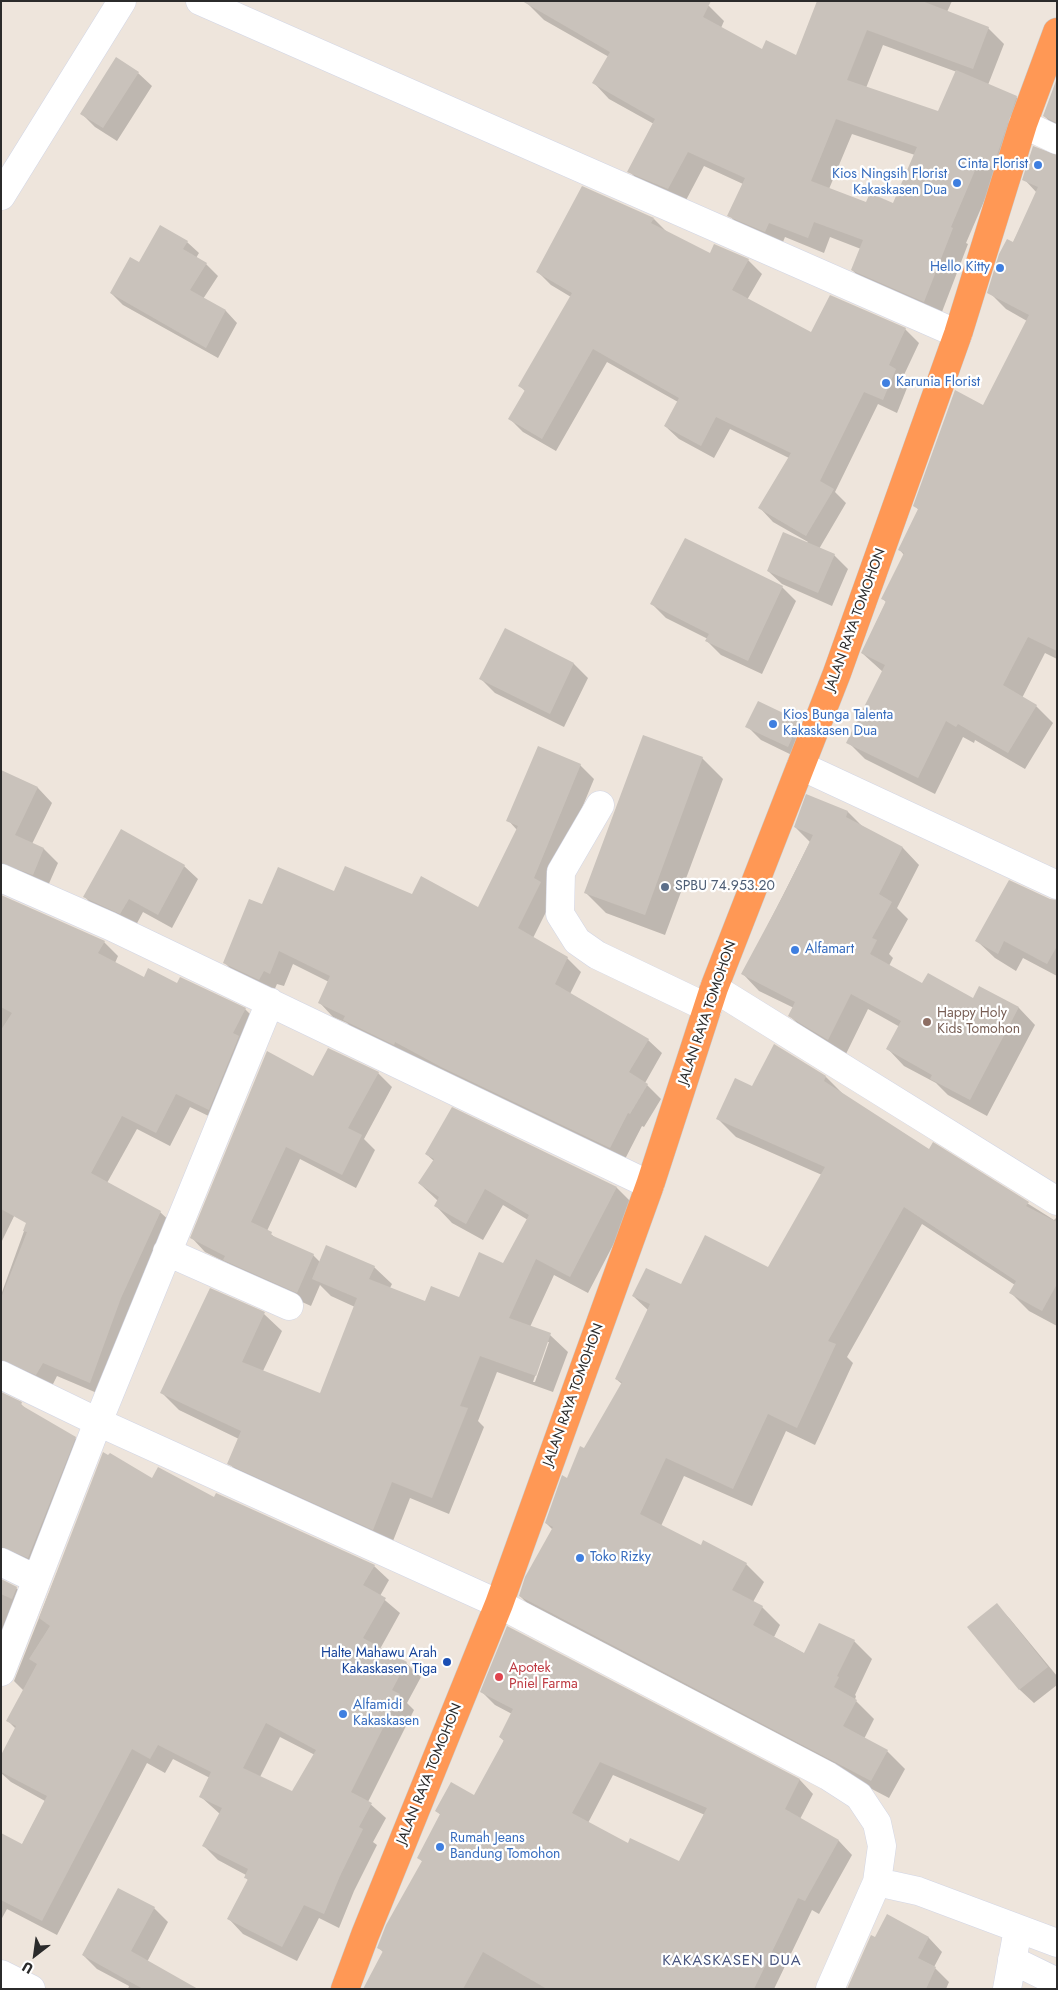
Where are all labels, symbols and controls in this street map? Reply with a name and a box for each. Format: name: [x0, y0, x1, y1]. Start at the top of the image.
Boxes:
place label: Cinta Florist: [958, 157, 1028, 173]
marker: Cinta Florist: [1032, 159, 1044, 171]
place label: Kios Ningsih Florist Kakaskasen Dua: [832, 167, 947, 200]
marker: Kios Ningsih Florist Kakaskasen Dua: [951, 177, 963, 189]
place label: Hello Kitty: [930, 260, 990, 276]
marker: Hello Kitty: [994, 262, 1006, 274]
place label: Karunia Florist: [896, 375, 980, 391]
marker: Karunia Florist: [880, 377, 892, 389]
street label: JALAN RAYA TOMOHON: [822, 546, 890, 694]
place label: Kios Bunga Talenta Kakaskasen Dua: [783, 708, 893, 740]
marker: Kios Bunga Talenta Kakaskasen Dua: [767, 718, 779, 730]
place label: SPBU 74.953.20: [675, 879, 775, 895]
marker: SPBU 74.953.20: [659, 881, 671, 893]
street label: JALAN RAYA TOMOHON: [676, 939, 740, 1087]
place label: Alfamart: [805, 942, 854, 958]
marker: Alfamart: [789, 944, 801, 956]
place label: Happy Holy Kids Tomohon: [937, 1006, 1020, 1038]
marker: Happy Holy Kids Tomohon: [921, 1016, 933, 1028]
street label: JALAN RAYA TOMOHON: [540, 1321, 608, 1469]
place label: Toko Rizky: [590, 1550, 651, 1566]
marker: Toko Rizky: [574, 1552, 586, 1564]
place label: Halte Mahawu Arah Kakaskasen Tiga: [321, 1646, 437, 1678]
marker: Halte Mahawu Arah Kakaskasen Tiga: [441, 1656, 453, 1668]
place label: Apotek Pniel Farma: [509, 1661, 578, 1694]
marker: Apotek Pniel Farma: [493, 1671, 505, 1683]
place label: Alfamidi Kakaskasen: [353, 1698, 419, 1730]
street label: JALAN RAYA TOMOHON: [394, 1701, 466, 1847]
marker: Alfamidi Kakaskasen: [337, 1708, 349, 1720]
place label: Rumah Jeans Bandung Tomohon: [450, 1831, 560, 1864]
marker: Rumah Jeans Bandung Tomohon: [434, 1841, 446, 1853]
north arrow: [10, 1930, 60, 1980]
district label: KAKASKASEN DUA: [661, 1952, 803, 1970]
text: U: [18, 1957, 37, 1979]

